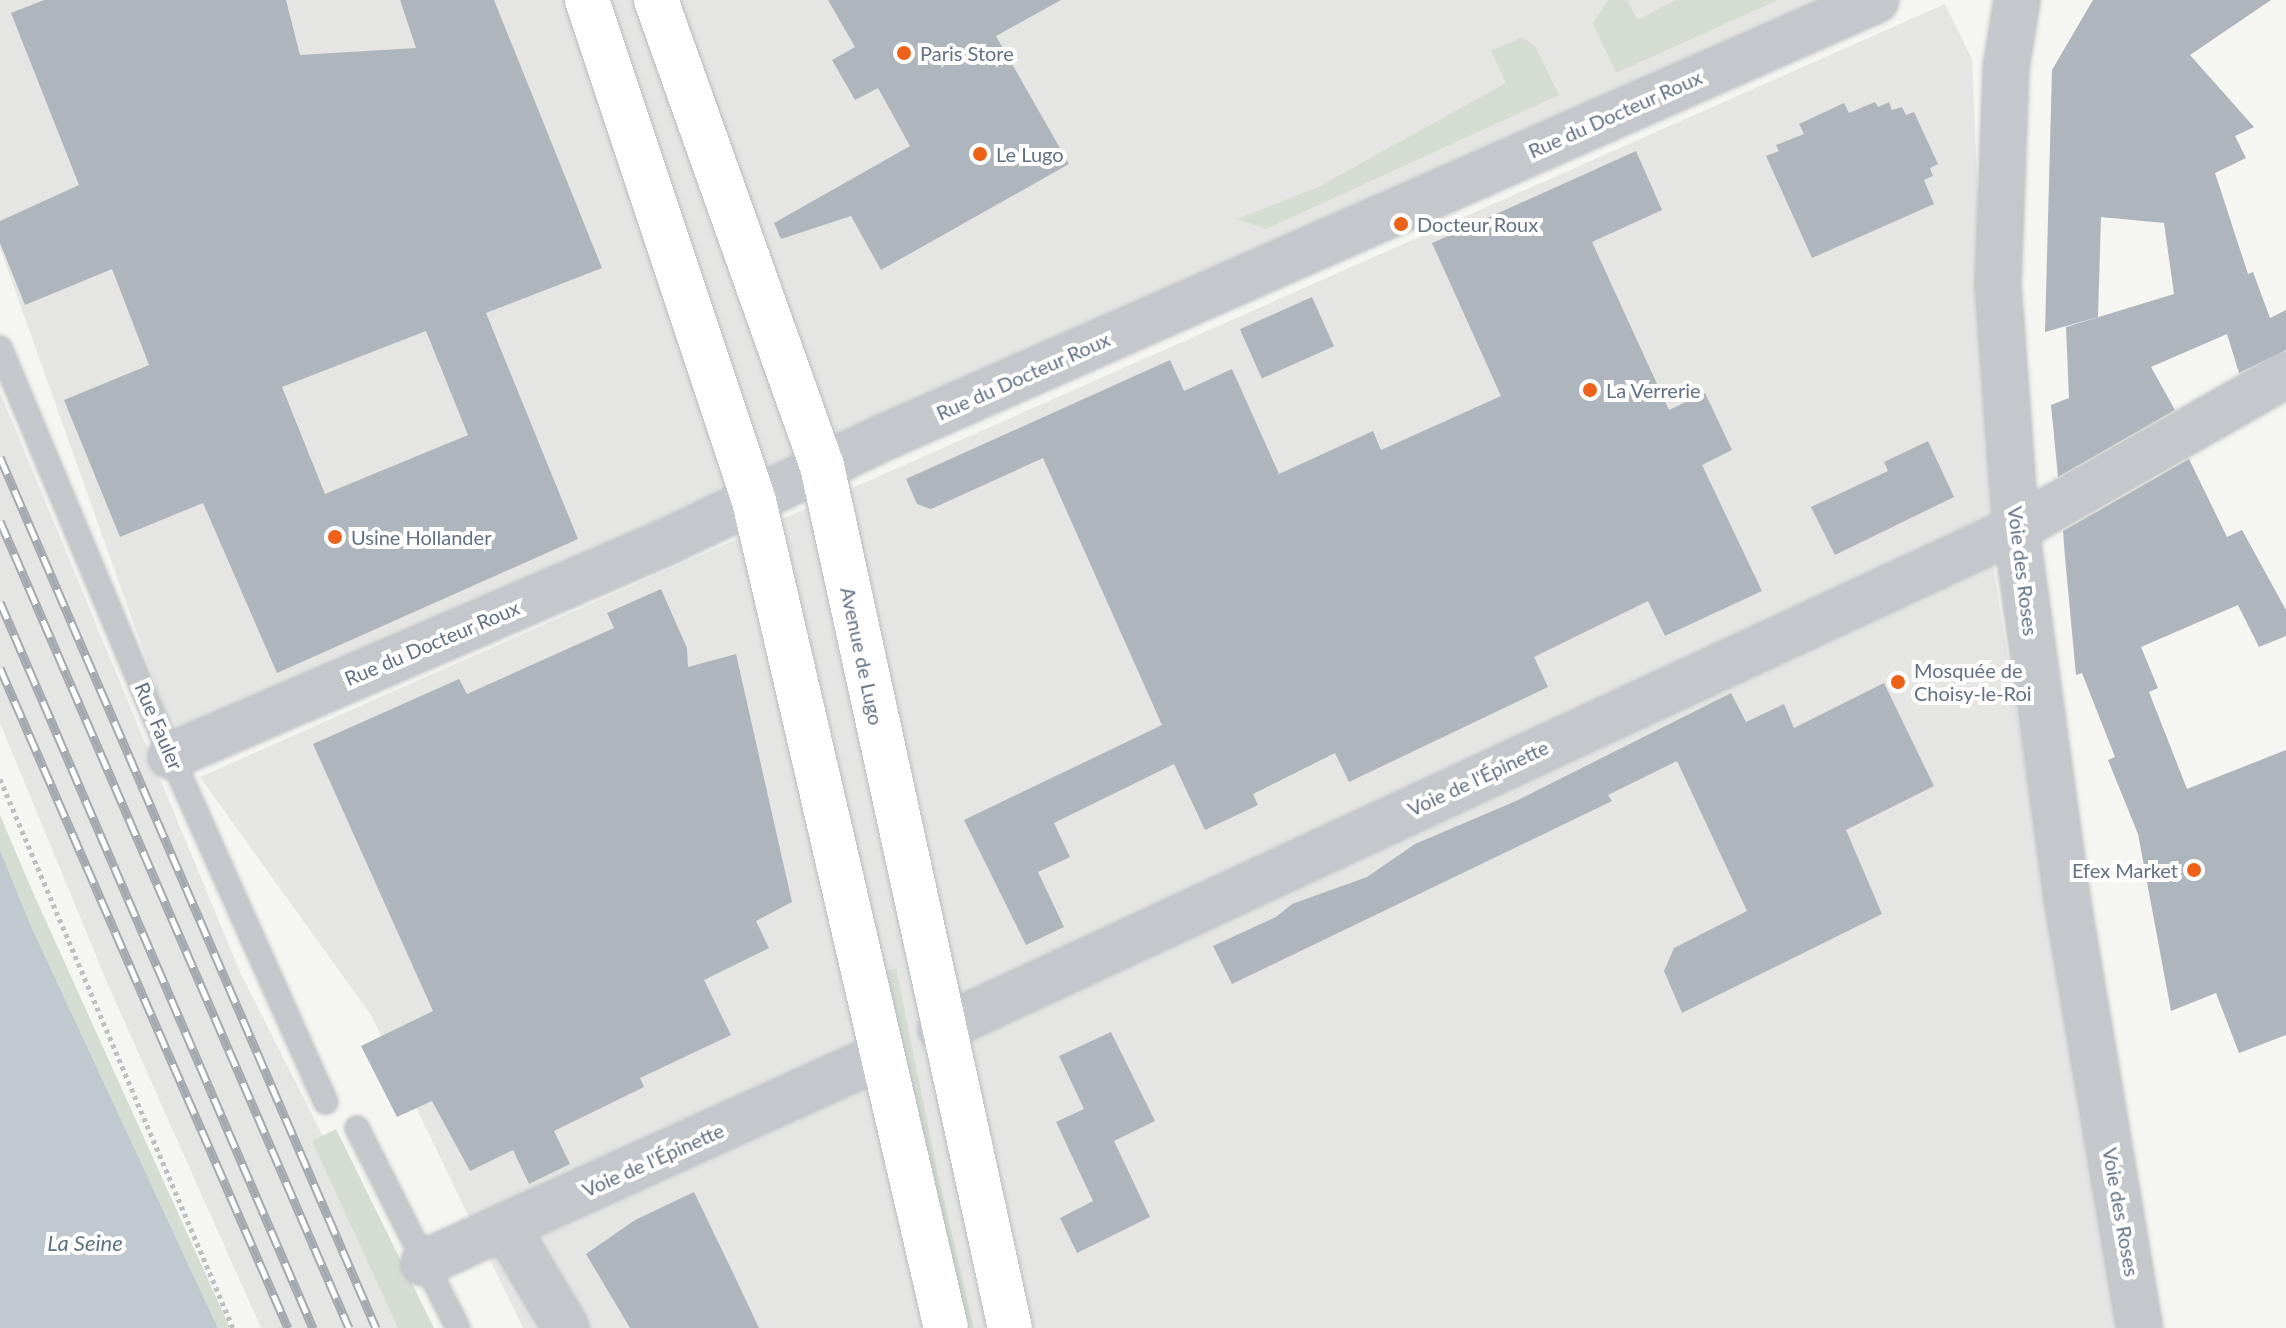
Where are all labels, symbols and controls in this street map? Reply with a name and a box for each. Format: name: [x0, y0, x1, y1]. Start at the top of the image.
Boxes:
place label: Paris Store: [920, 41, 1014, 65]
marker: Paris Store: [895, 44, 913, 62]
street label: Rue du Docteur Roux: [1524, 65, 1706, 163]
place label: Le Lugo: [996, 142, 1064, 166]
marker: Le Lugo: [971, 145, 989, 163]
place label: Docteur Roux: [1417, 212, 1539, 236]
marker: Docteur Roux: [1392, 215, 1410, 233]
street label: Rue du Docteur Roux: [932, 327, 1114, 425]
place label: La Verrerie: [1606, 378, 1701, 402]
marker: La Verrerie: [1581, 381, 1599, 399]
street label: Voie des Roses: [2003, 505, 2043, 637]
place label: Usine Hollander: [351, 525, 491, 549]
marker: Usine Hollander: [326, 528, 344, 546]
street label: Avenue de Lugo: [836, 585, 888, 727]
street label: Rue du Docteur Roux: [341, 595, 523, 691]
place label: Mosquée de Choisy-le-Roi: [1914, 658, 2032, 705]
marker: Mosquée de Choisy-le-Roi: [1889, 673, 1907, 691]
street label: Rue Fauler: [130, 679, 188, 773]
street label: Voie de l'Épinette: [1404, 735, 1552, 821]
place label: Efex Market: [2072, 858, 2178, 882]
marker: Efex Market: [2185, 861, 2203, 879]
street label: Voie de l'Épinette: [578, 1118, 728, 1202]
street label: Voie des Roses: [2098, 1146, 2144, 1278]
water label: La Seine: [47, 1230, 123, 1256]

